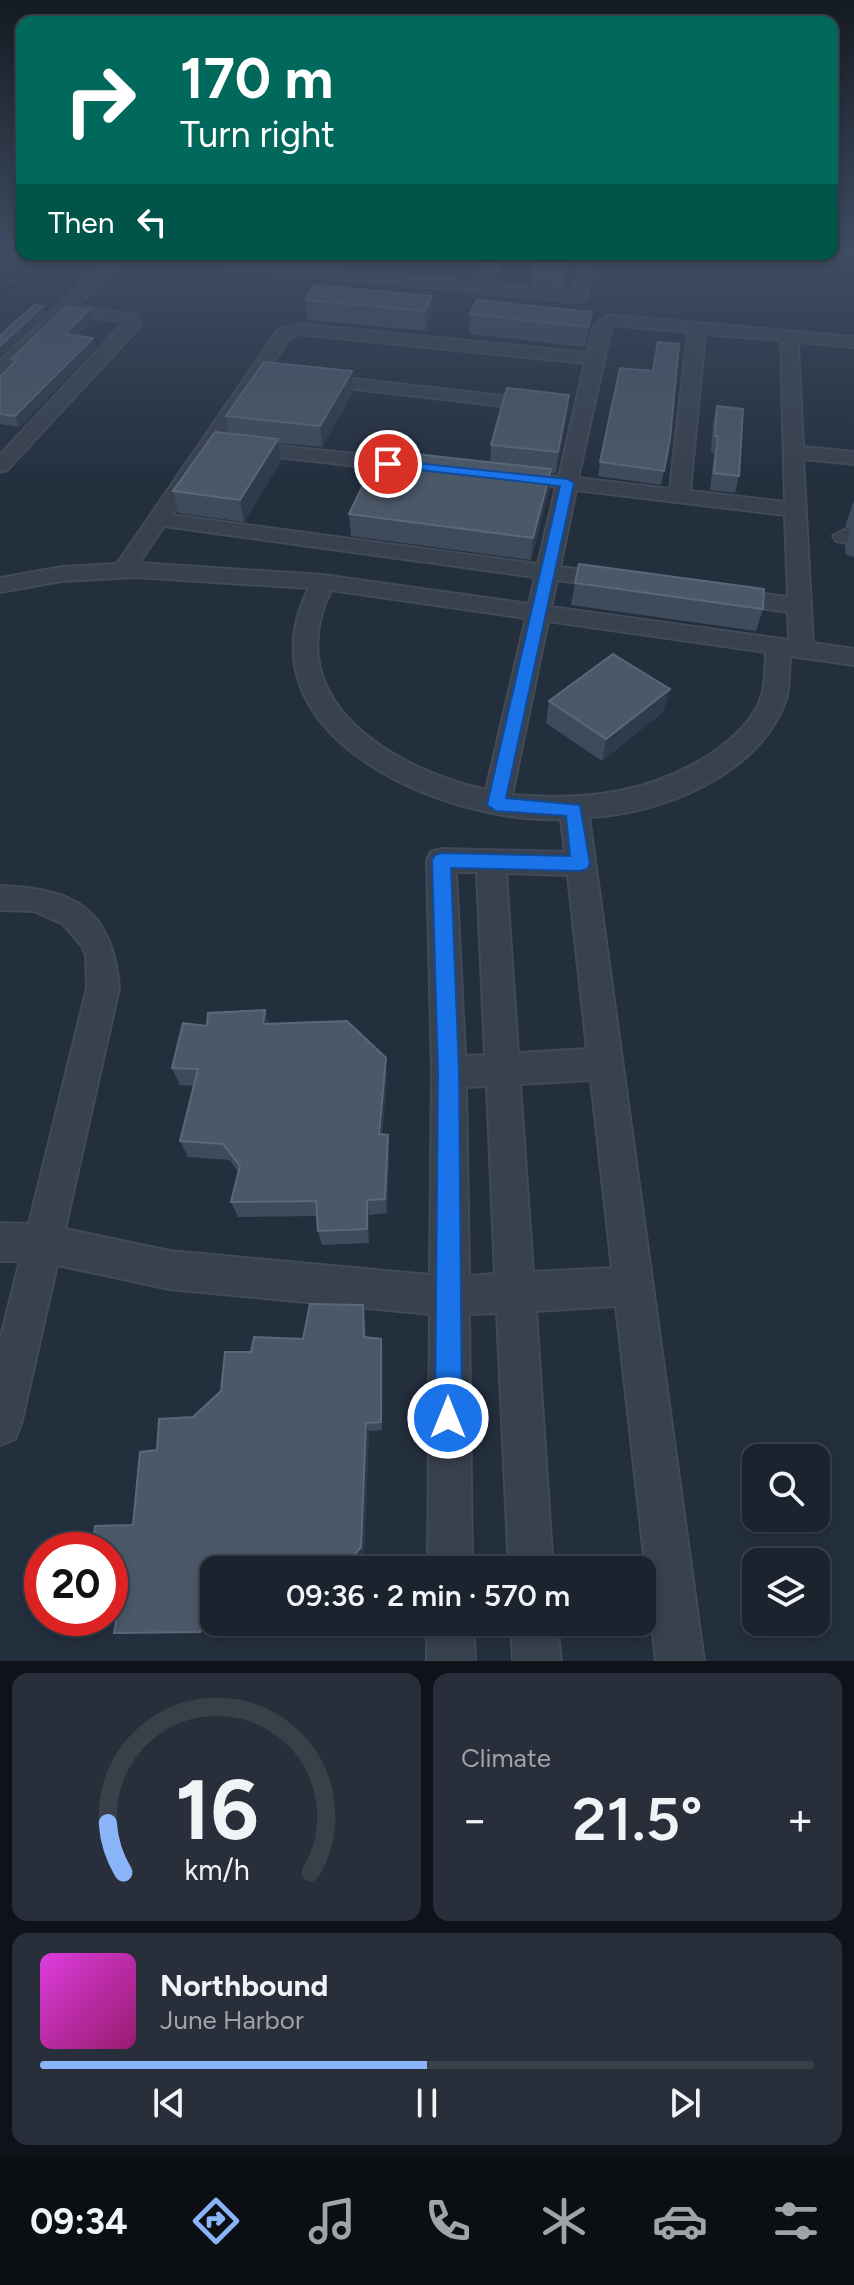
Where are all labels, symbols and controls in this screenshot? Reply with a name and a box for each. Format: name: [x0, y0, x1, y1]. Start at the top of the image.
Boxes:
text: 170 m: [180, 45, 333, 112]
icon: right: [48, 48, 152, 152]
text: Turn right: [180, 113, 335, 156]
icon: left: [130, 200, 174, 244]
text: Then: [48, 204, 114, 241]
pin: [354, 430, 422, 498]
icon: arrive: [366, 442, 410, 486]
position arrow: [406, 1376, 490, 1460]
map controls: [742, 1444, 830, 1636]
button: search: [742, 1444, 830, 1532]
speed limit sign: 20: [24, 1532, 128, 1636]
button: layers: [742, 1548, 830, 1636]
text: 09:36 · 2 min · 570 m: [286, 1577, 570, 1614]
text: Climate: [461, 1742, 551, 1774]
text: 16: [175, 1760, 258, 1860]
text: 21.5°: [572, 1783, 703, 1855]
text: −: [461, 1793, 488, 1846]
text: +: [787, 1793, 814, 1846]
text: km/h: [184, 1853, 249, 1887]
text: Northbound: [160, 1967, 328, 2004]
text: June Harbor: [160, 2004, 304, 2036]
icon: previous: [147, 2081, 191, 2125]
icon: pause: [405, 2081, 449, 2125]
icon: next: [663, 2081, 707, 2125]
icon: directions: [188, 2193, 244, 2249]
icon: music: [304, 2193, 360, 2249]
icon: phone: [420, 2193, 476, 2249]
icon: climate: [536, 2193, 592, 2249]
icon: car: [652, 2193, 708, 2249]
icon: filters: [768, 2193, 824, 2249]
text: 09:34: [30, 2200, 128, 2243]

